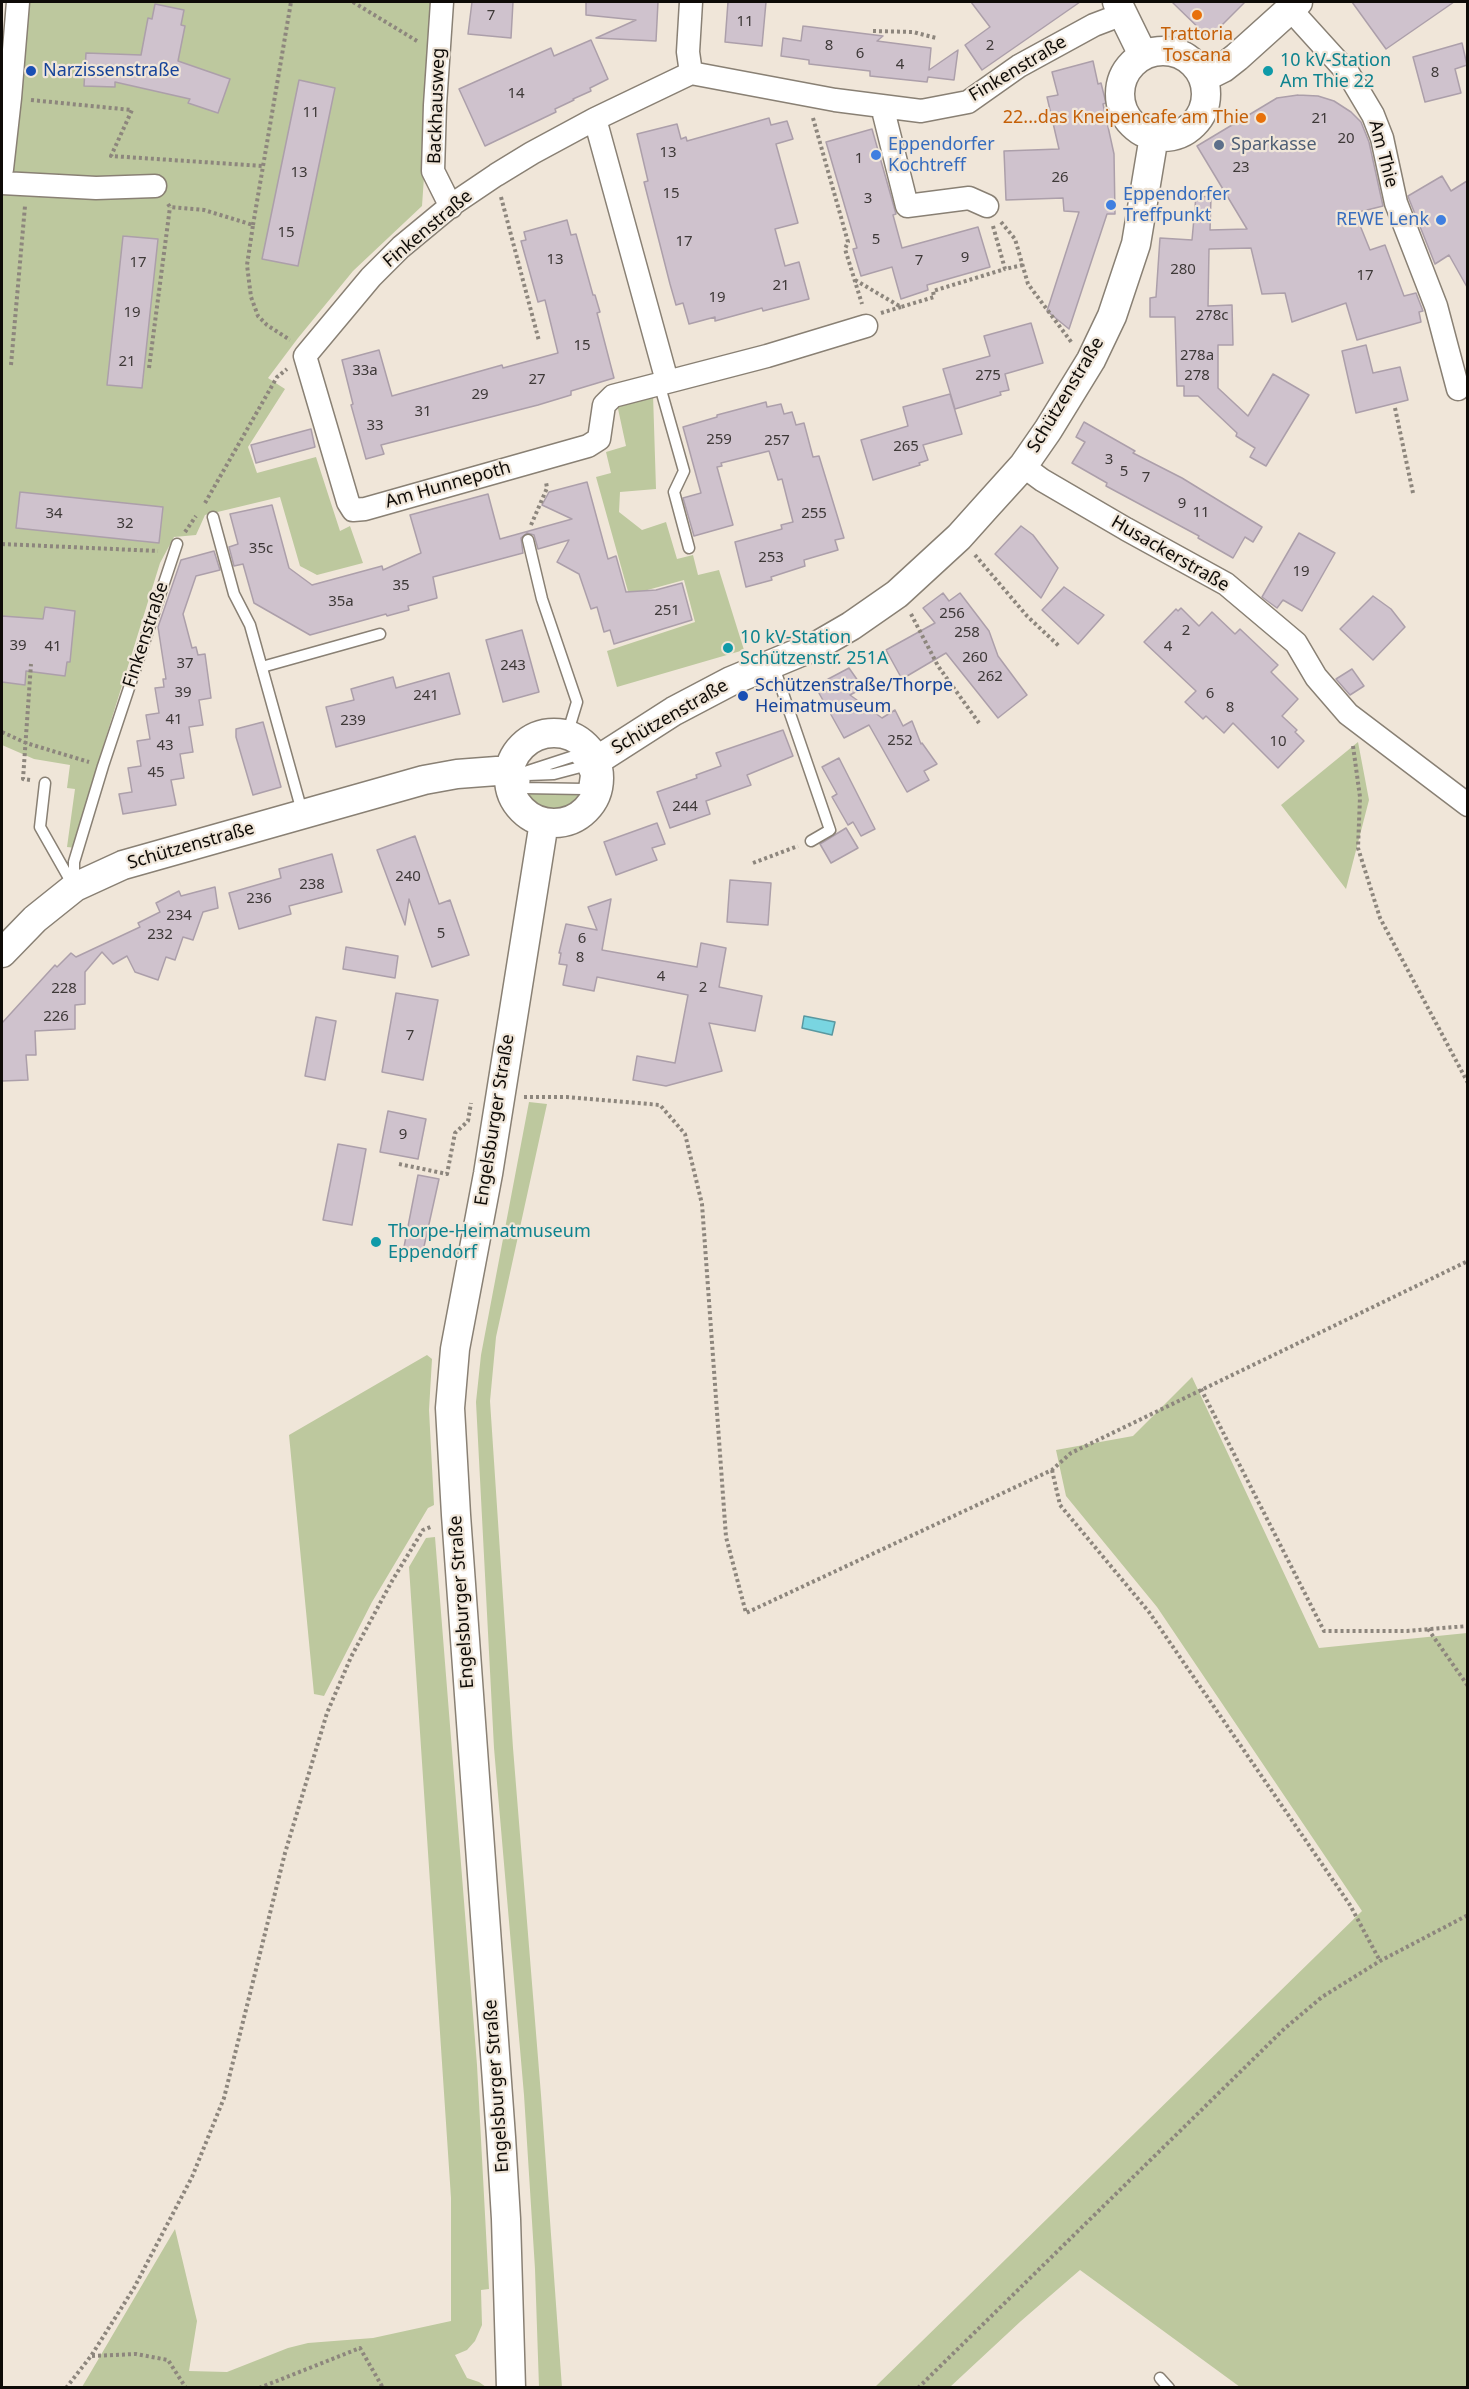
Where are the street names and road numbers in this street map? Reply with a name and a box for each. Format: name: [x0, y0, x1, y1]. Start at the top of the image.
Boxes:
street label: Finkenstraße: [965, 31, 1071, 107]
street label: Backhausweg: [424, 47, 450, 165]
street label: Am Thie: [1364, 118, 1402, 190]
street label: Finkenstraße: [379, 185, 477, 273]
street label: Schützenstraße: [1023, 333, 1109, 457]
street label: Am Hunnepoth: [383, 457, 513, 513]
street label: Husackerstraße: [1107, 511, 1233, 597]
street label: Finkenstraße: [119, 579, 173, 691]
street label: Schützenstraße: [608, 675, 732, 759]
street label: Schützenstraße: [125, 818, 257, 874]
street label: Engelsburger Straße: [471, 1033, 519, 1207]
street label: Engelsburger Straße: [445, 1515, 479, 1689]
street label: Engelsburger Straße: [480, 1999, 514, 2173]

